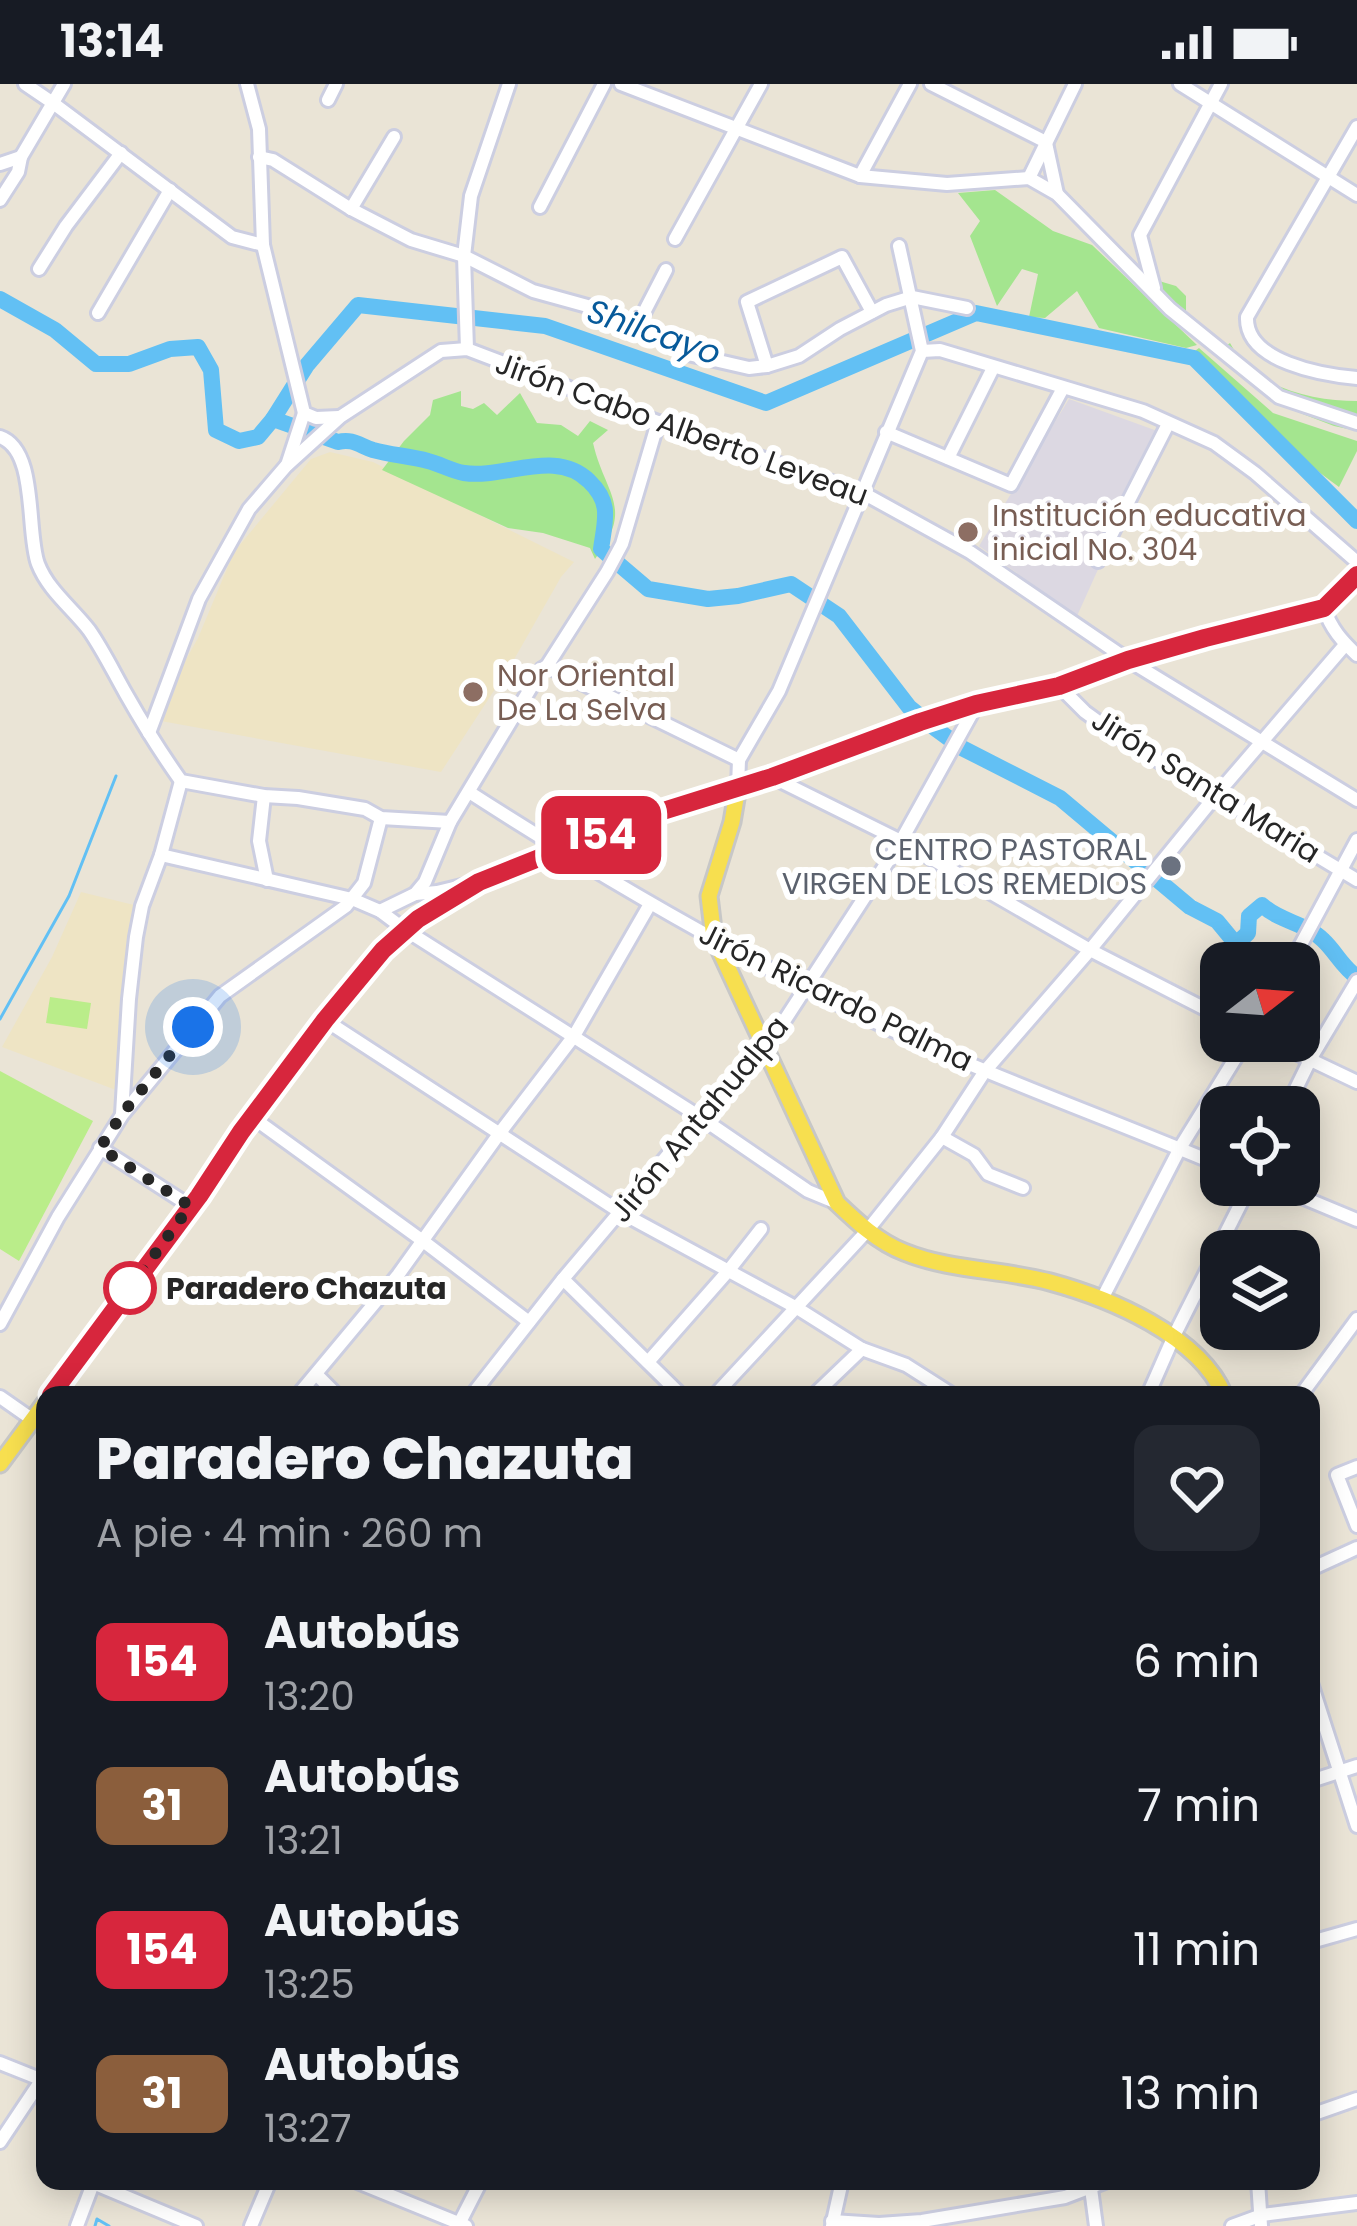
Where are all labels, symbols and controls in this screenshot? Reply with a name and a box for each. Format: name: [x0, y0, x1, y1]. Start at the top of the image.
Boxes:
text: 13:14: [60, 10, 164, 73]
water label: Shilcayo: [581, 287, 727, 377]
street label: Jirón Cabo Alberto Leveau: [489, 341, 875, 517]
place label: Institución educativa inicial No. 304: [992, 494, 1307, 571]
marker: Institución educativa inicial No. 304: [955, 519, 981, 545]
place label: Nor Oriental De La Selva: [497, 654, 675, 731]
marker: Nor Oriental De La Selva: [460, 679, 486, 705]
street label: Jirón Santa Maria: [1083, 698, 1329, 874]
line badge: 154: [532, 796, 670, 874]
text: 154: [565, 805, 637, 864]
place label: CENTRO PASTORAL VIRGEN DE LOS REMEDIOS: [782, 828, 1147, 905]
marker: CENTRO PASTORAL VIRGEN DE LOS REMEDIOS: [1158, 853, 1184, 879]
street label: Jirón Ricardo Palma: [692, 912, 980, 1082]
north arrow: [1200, 942, 1320, 1062]
map controls: [1200, 942, 1320, 1350]
your location: [163, 997, 223, 1057]
street label: Jirón Antahualpa: [600, 1006, 798, 1232]
button: locate: [1200, 1086, 1320, 1206]
button: layers: [1200, 1230, 1320, 1350]
marker: Paradero Chazuta: [105, 1263, 155, 1313]
place label: Paradero Chazuta: [166, 1267, 447, 1310]
text: Paradero Chazuta: [96, 1419, 634, 1499]
button: heart: [1134, 1425, 1260, 1551]
text: A pie · 4 min · 260 m: [96, 1506, 483, 1561]
text: Autobús: [264, 1601, 460, 1664]
text: 6 min: [1133, 1630, 1260, 1693]
text: 154: [126, 1632, 198, 1691]
text: 13:20: [264, 1669, 355, 1724]
text: Autobús: [264, 1745, 460, 1808]
text: 7 min: [1137, 1774, 1260, 1837]
text: 31: [141, 1776, 183, 1835]
text: 13:21: [264, 1813, 343, 1868]
text: Autobús: [264, 1889, 460, 1952]
text: 11 min: [1133, 1918, 1260, 1981]
text: 154: [126, 1920, 198, 1979]
text: 13:25: [264, 1957, 355, 2012]
text: Autobús: [264, 2033, 460, 2096]
text: 13 min: [1121, 2062, 1260, 2125]
text: 31: [141, 2064, 183, 2123]
text: 13:27: [264, 2101, 351, 2156]

